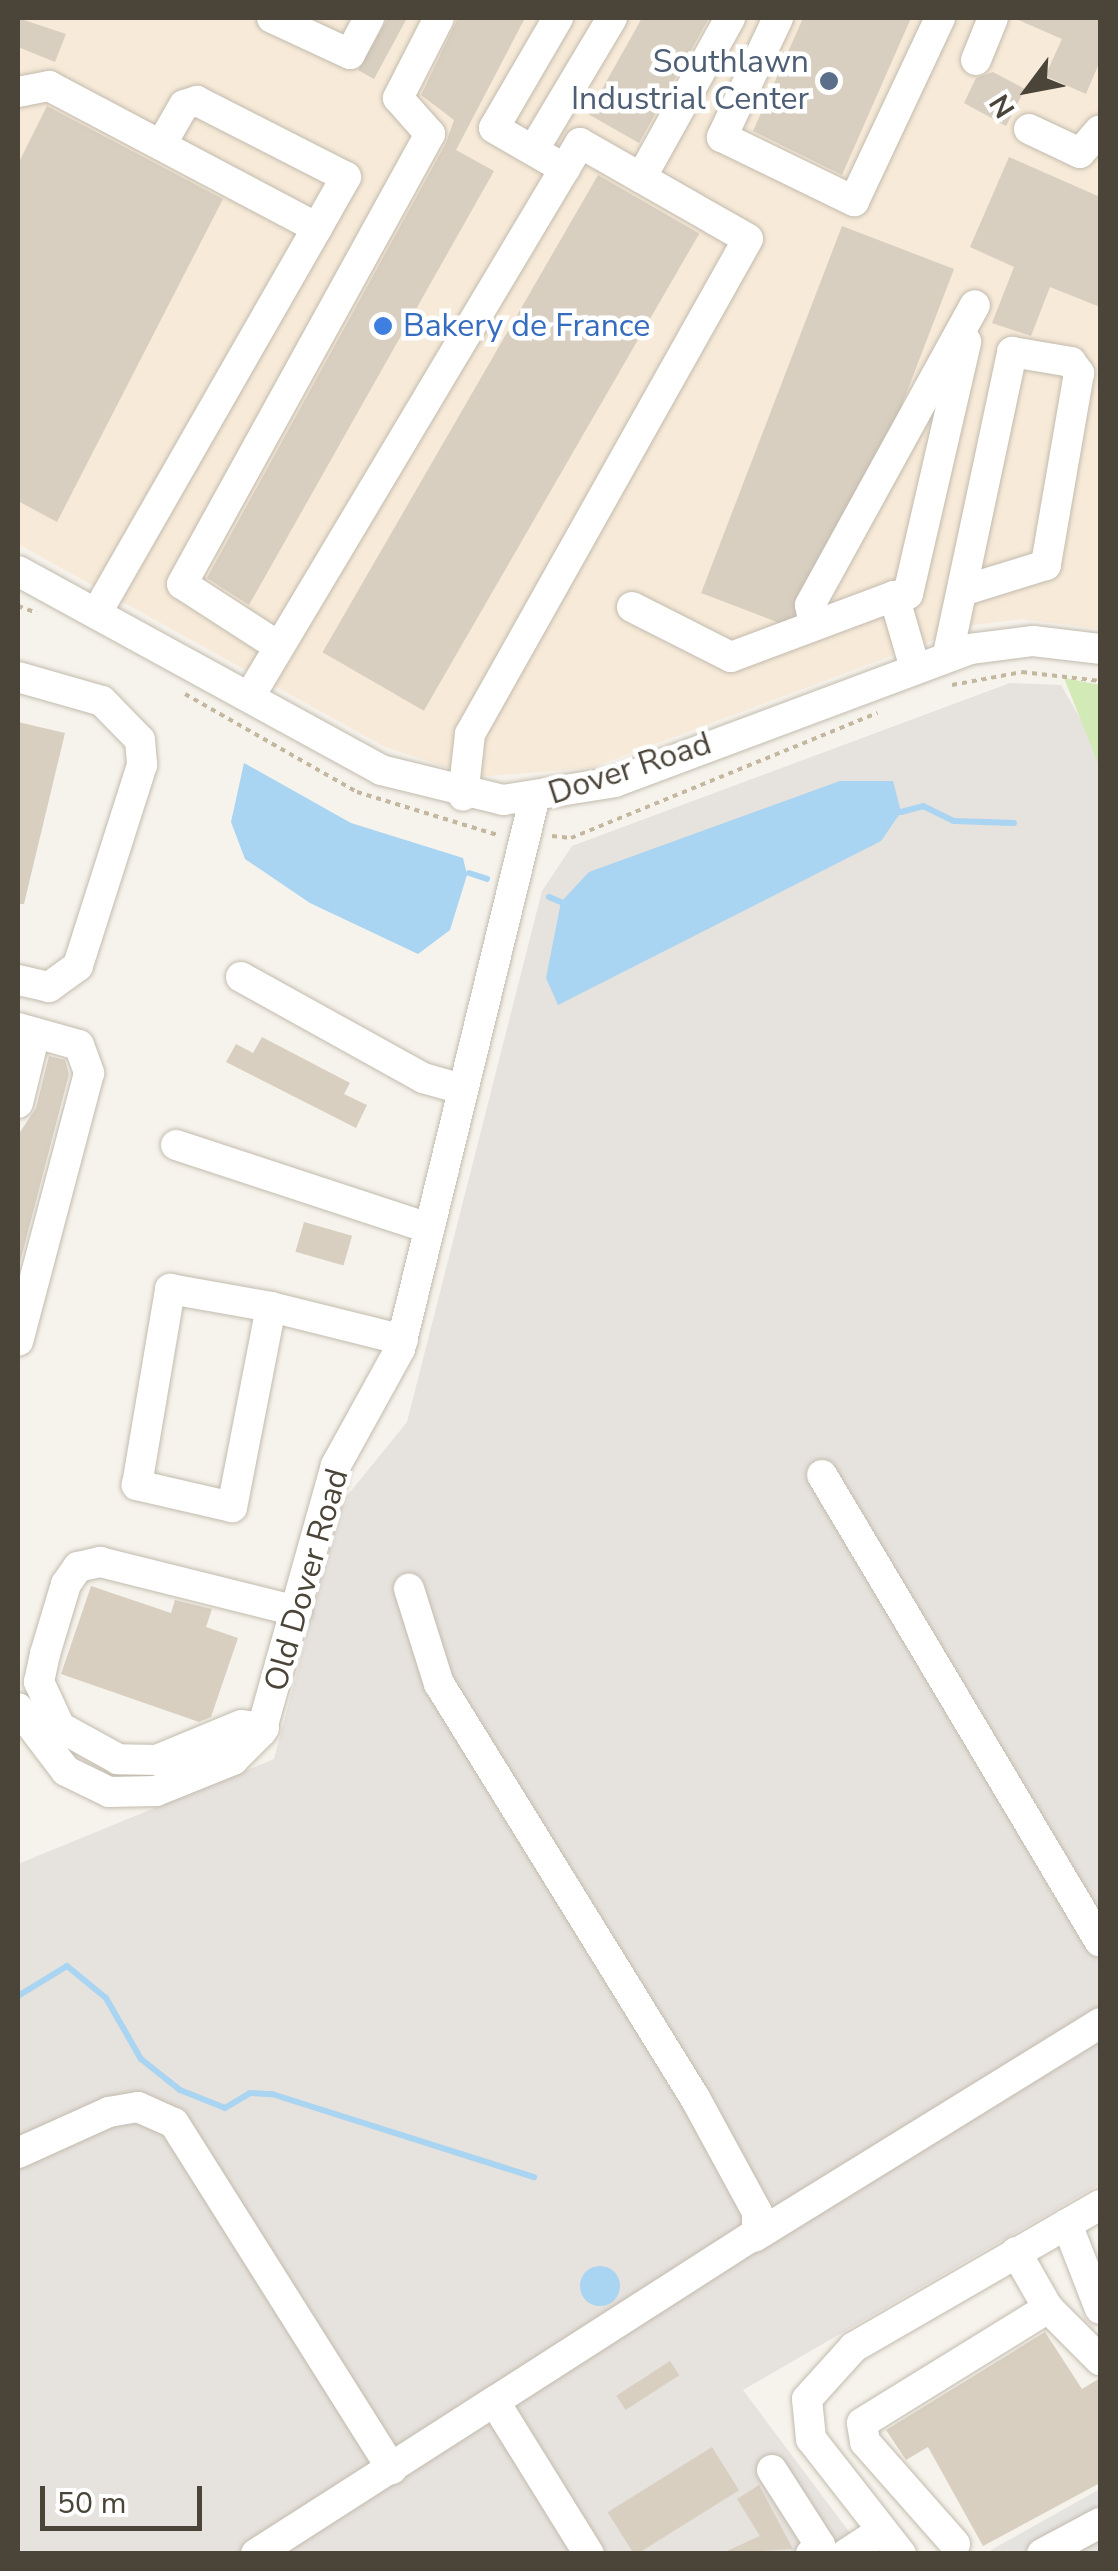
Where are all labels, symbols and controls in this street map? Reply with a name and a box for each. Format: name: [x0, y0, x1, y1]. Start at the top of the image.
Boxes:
north arrow: [978, 40, 1078, 140]
place label: Southlawn Industrial Center: [571, 44, 809, 119]
marker: Southlawn Industrial Center: [818, 70, 840, 92]
text: N: [981, 87, 1024, 125]
place label: Bakery de France: [403, 307, 650, 345]
marker: Bakery de France: [372, 315, 394, 337]
street label: Dover Road: [544, 725, 716, 813]
street label: Old Dover Road: [257, 1464, 357, 1696]
scale bar: [45, 2466, 208, 2528]
text: 50 m: [57, 2483, 126, 2524]

